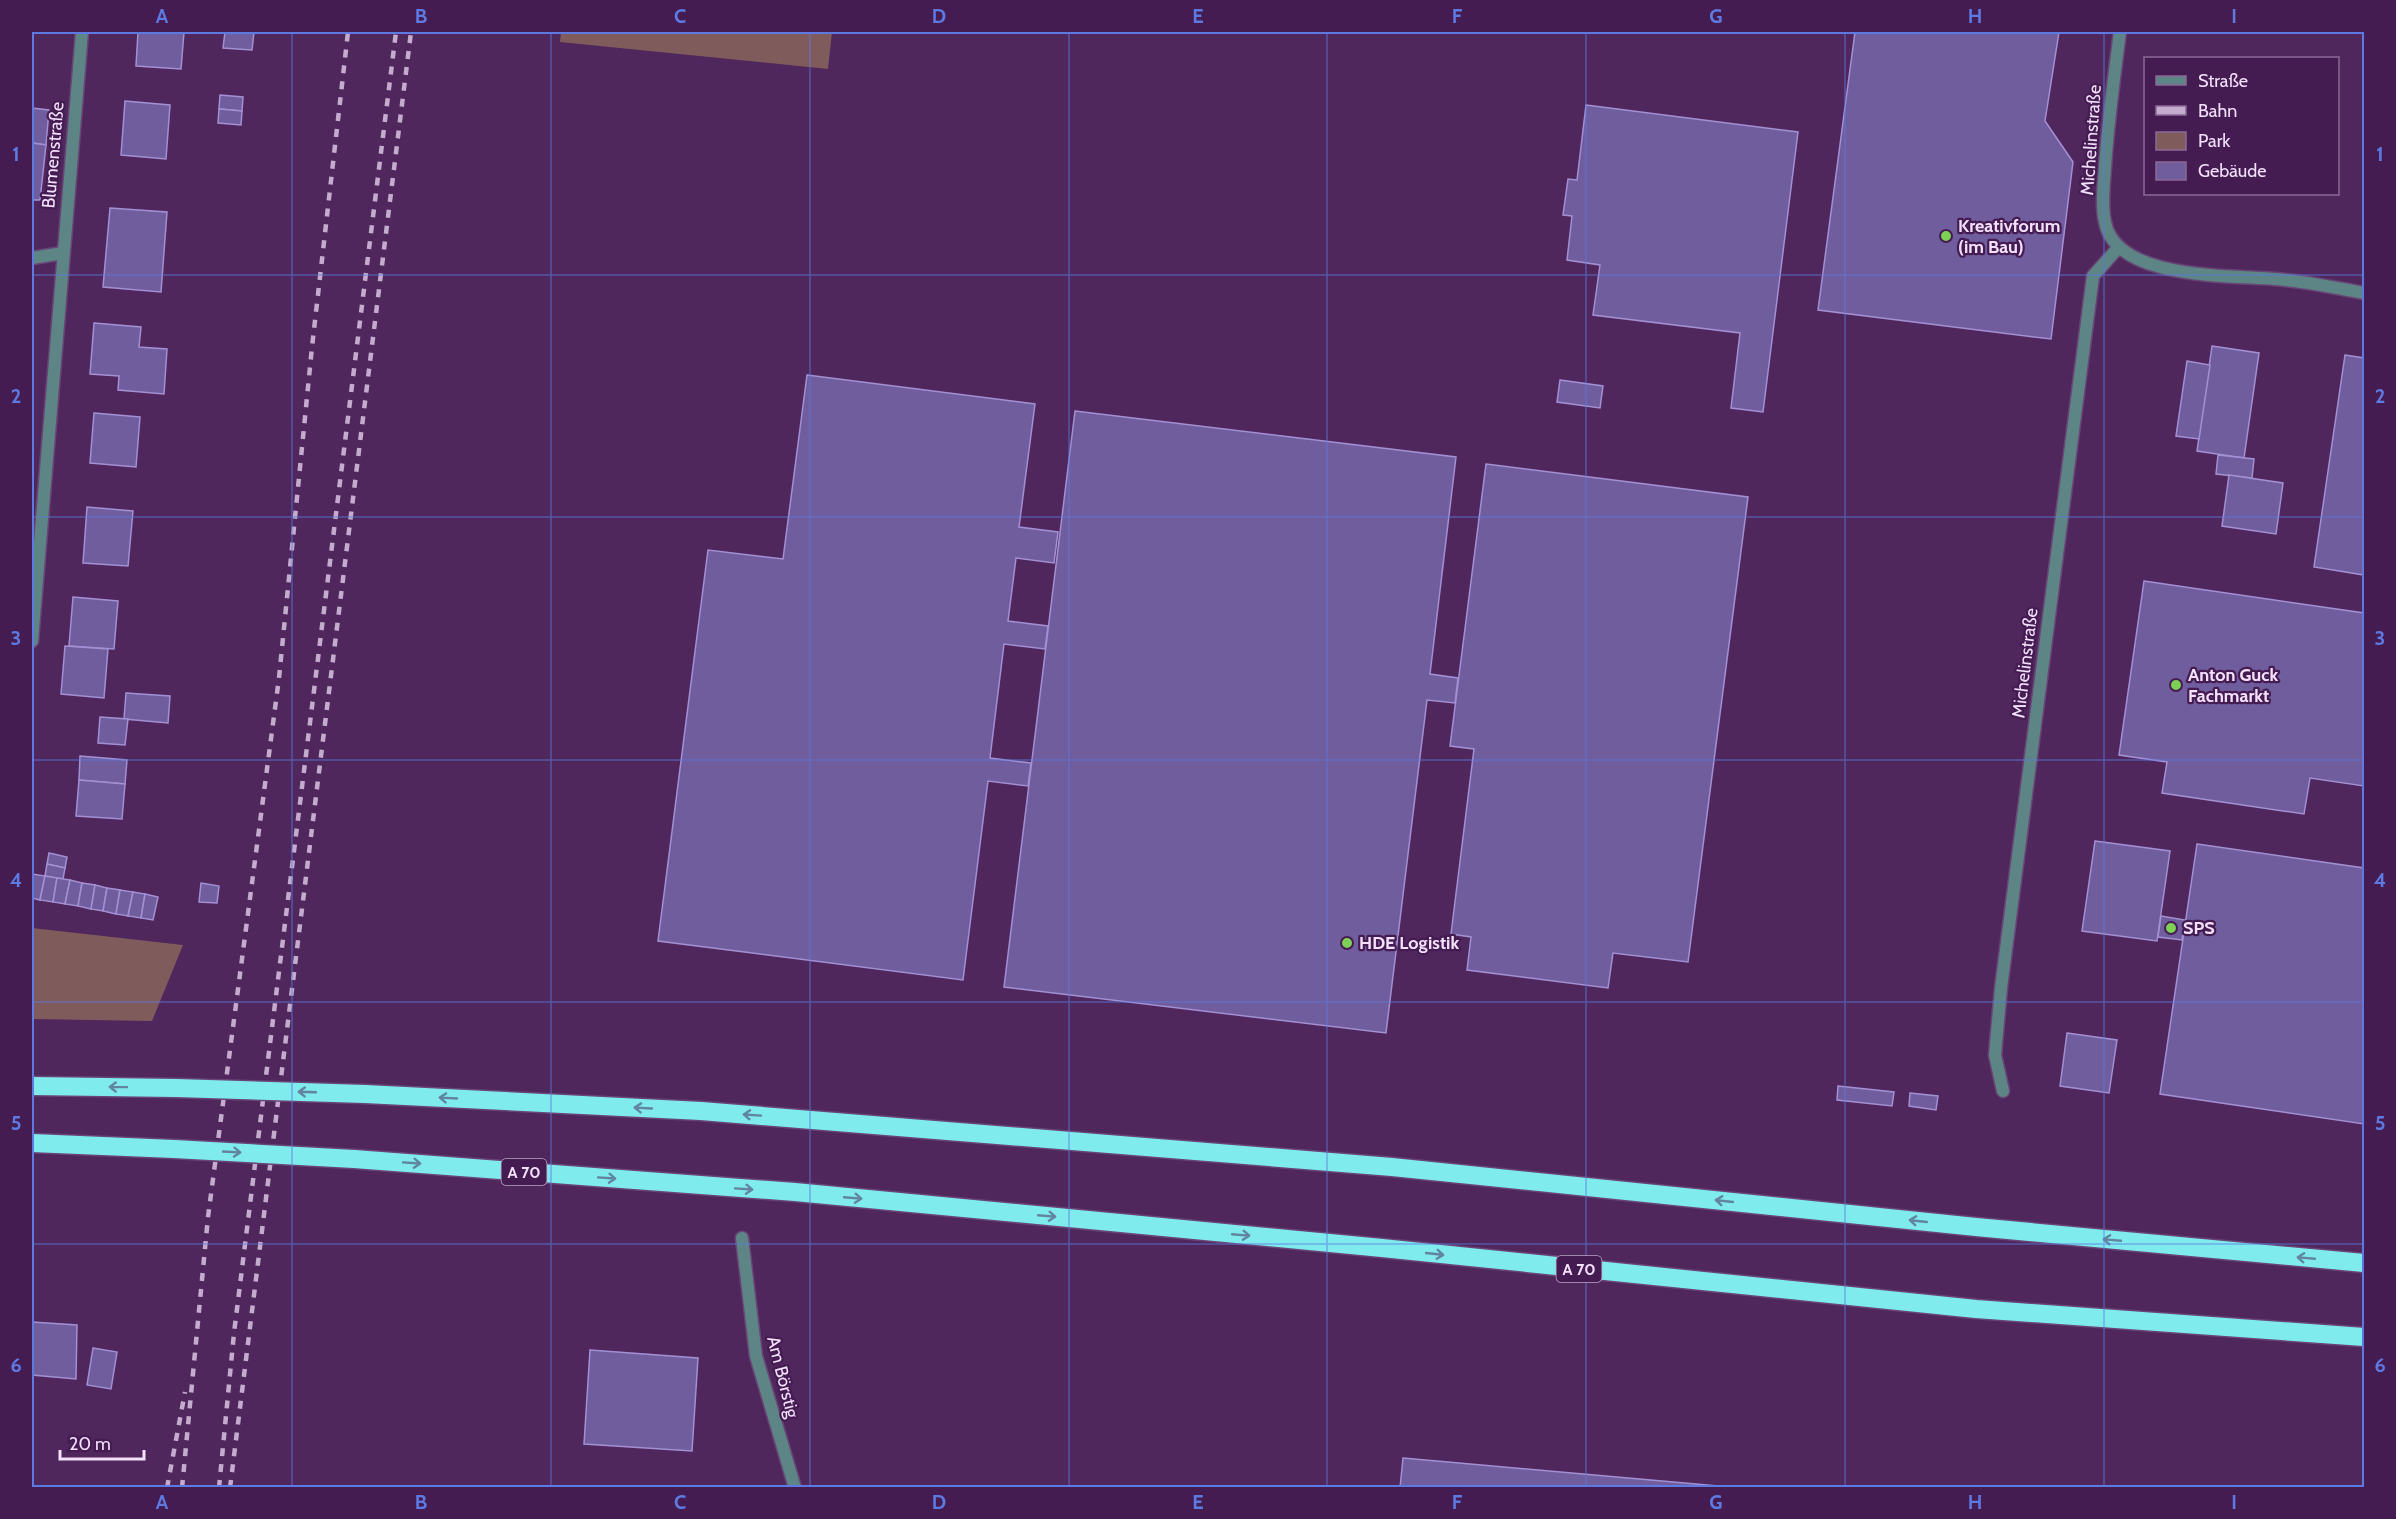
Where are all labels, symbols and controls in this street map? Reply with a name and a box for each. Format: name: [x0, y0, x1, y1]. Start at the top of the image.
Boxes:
text: A: [156, 4, 169, 28]
text: B: [415, 4, 427, 28]
text: C: [674, 4, 686, 28]
text: D: [932, 4, 946, 28]
text: E: [1192, 4, 1204, 28]
text: F: [1452, 4, 1463, 28]
text: G: [1709, 4, 1723, 28]
text: H: [1968, 4, 1982, 28]
text: I: [2231, 4, 2237, 28]
legend: [2144, 57, 2339, 195]
text: Straße: [2198, 70, 2248, 92]
street label: Michelinstraße: [2076, 84, 2106, 196]
text: Bahn: [2198, 100, 2237, 122]
street label: Blumenstraße: [37, 101, 69, 209]
text: Park: [2198, 130, 2231, 152]
text: 1: [12, 142, 20, 166]
text: 1: [2376, 142, 2384, 166]
text: Gebäude: [2198, 160, 2267, 182]
place label: Kreativforum (im Bau): [1958, 215, 2060, 258]
marker: Kreativforum (im Bau): [1939, 229, 1953, 243]
text: 2: [11, 384, 21, 408]
text: 2: [2375, 384, 2385, 408]
street label: Michelinstraße: [2007, 607, 2043, 719]
text: 3: [11, 626, 21, 650]
text: 3: [2375, 626, 2385, 650]
place label: Anton Guck Fachmarkt: [2188, 664, 2278, 707]
marker: Anton Guck Fachmarkt: [2169, 678, 2183, 692]
text: 4: [10, 868, 22, 892]
text: 4: [2374, 868, 2386, 892]
place label: SPS: [2183, 917, 2215, 939]
marker: SPS: [2164, 921, 2178, 935]
place label: HDE Logistik: [1359, 932, 1459, 954]
marker: HDE Logistik: [1340, 936, 1354, 950]
one-way arrow: [108, 1081, 128, 1093]
one-way arrow: [298, 1086, 318, 1098]
one-way arrow: [438, 1093, 458, 1104]
one-way arrow: [633, 1103, 653, 1114]
one-way arrow: [742, 1109, 762, 1120]
text: 5: [11, 1111, 21, 1135]
text: 5: [2375, 1111, 2385, 1135]
one-way arrow: [222, 1147, 242, 1158]
one-way arrow: [402, 1158, 422, 1169]
road number: A 70: [502, 1159, 546, 1185]
one-way arrow: [596, 1173, 616, 1184]
one-way arrow: [734, 1183, 754, 1194]
one-way arrow: [842, 1193, 862, 1204]
one-way arrow: [1715, 1195, 1734, 1206]
one-way arrow: [1037, 1211, 1057, 1222]
one-way arrow: [1909, 1215, 1928, 1226]
one-way arrow: [1231, 1230, 1251, 1241]
one-way arrow: [2103, 1234, 2123, 1245]
one-way arrow: [1425, 1249, 1445, 1260]
one-way arrow: [2297, 1252, 2317, 1263]
road number: A 70: [1556, 1256, 1602, 1282]
street label: Am Börstig: [762, 1334, 804, 1421]
text: 6: [10, 1353, 22, 1377]
text: 6: [2374, 1353, 2386, 1377]
scale bar: [60, 1423, 144, 1461]
text: 20 m: [69, 1433, 111, 1455]
text: A: [156, 1490, 169, 1514]
text: B: [415, 1490, 427, 1514]
text: C: [674, 1490, 686, 1514]
text: D: [932, 1490, 946, 1514]
text: E: [1192, 1490, 1204, 1514]
text: F: [1452, 1490, 1463, 1514]
text: G: [1709, 1490, 1723, 1514]
text: H: [1968, 1490, 1982, 1514]
text: I: [2231, 1490, 2237, 1514]

